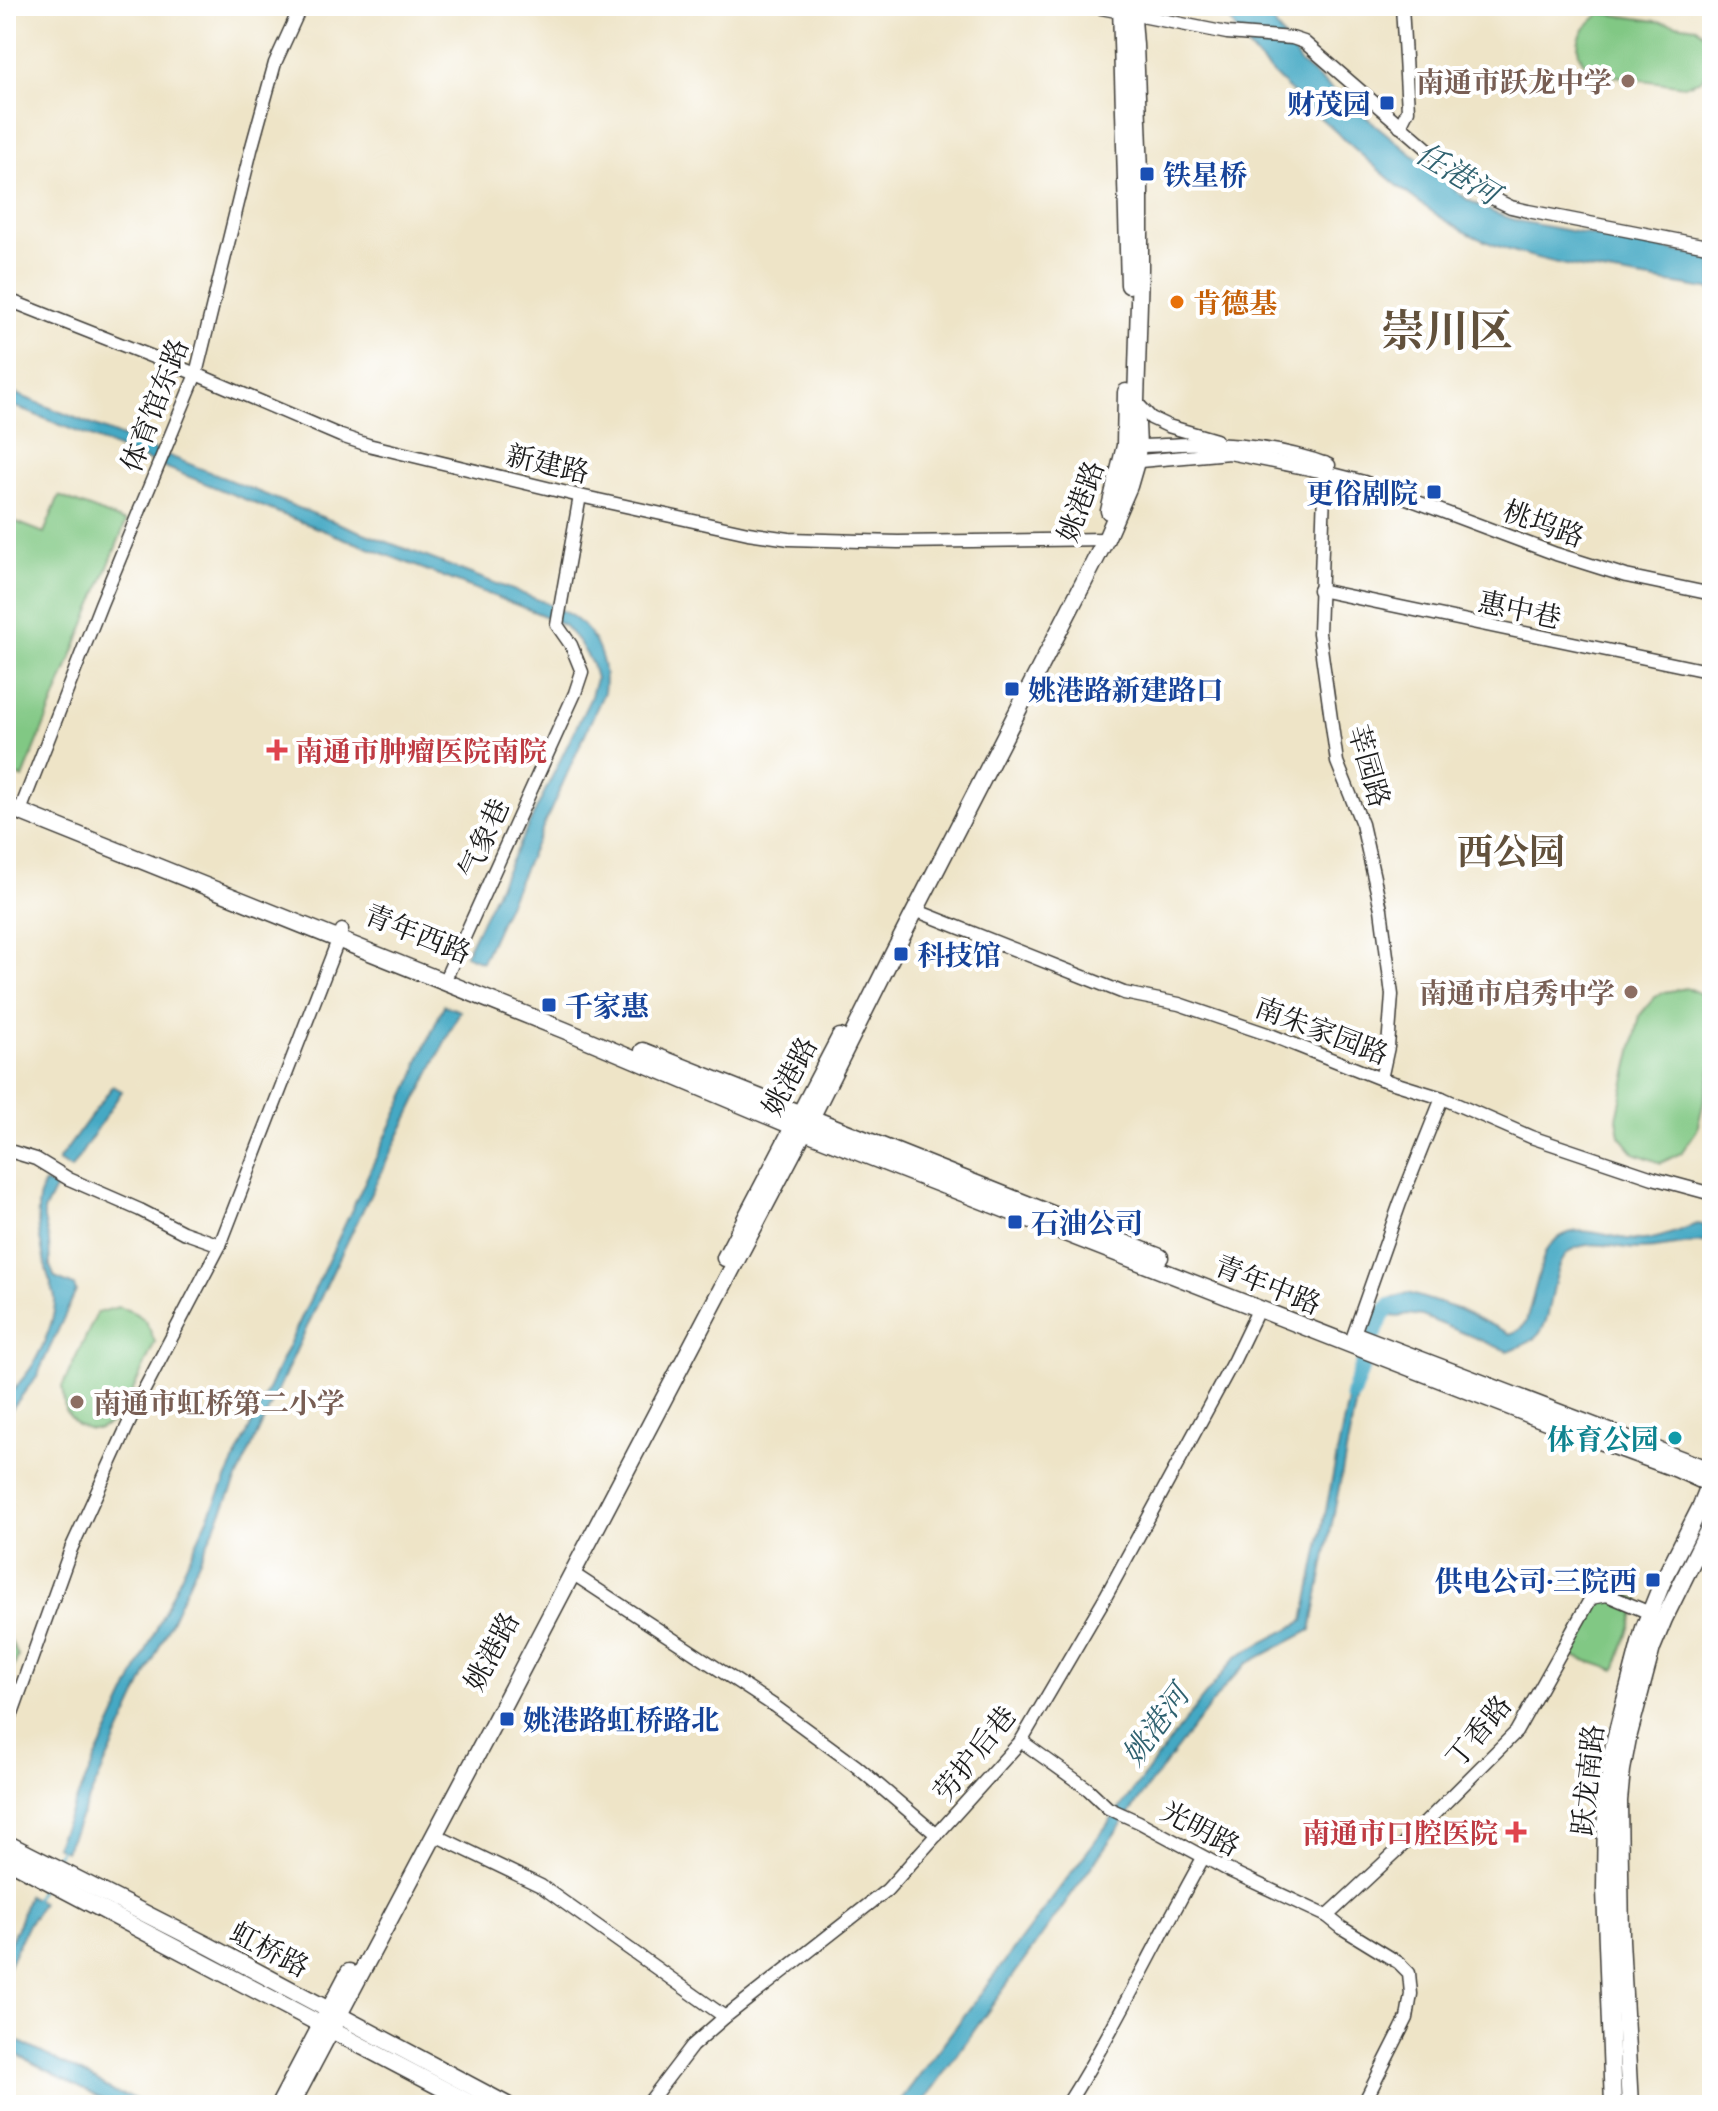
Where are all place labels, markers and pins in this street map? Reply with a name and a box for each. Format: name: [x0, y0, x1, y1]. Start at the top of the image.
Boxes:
place label: 南通市跃龙中学: [1416, 61, 1612, 102]
marker: 南通市跃龙中学: [1619, 72, 1637, 90]
place label: 财茂园: [1287, 83, 1371, 124]
marker: 财茂园: [1378, 94, 1396, 112]
place label: 铁星桥: [1163, 154, 1247, 195]
marker: 铁星桥: [1138, 165, 1156, 183]
place label: 肯德基: [1193, 282, 1277, 323]
marker: 肯德基: [1168, 293, 1186, 311]
place label: 更俗剧院: [1306, 472, 1418, 513]
marker: 更俗剧院: [1425, 483, 1443, 501]
place label: 姚港路新建路口: [1028, 669, 1224, 710]
marker: 姚港路新建路口: [1003, 680, 1021, 698]
place label: 南通市肿瘤医院南院: [295, 730, 547, 771]
marker: 南通市肿瘤医院南院: [266, 739, 288, 761]
place label: 科技馆: [917, 934, 1001, 975]
marker: 科技馆: [892, 945, 910, 963]
place label: 南通市启秀中学: [1419, 972, 1615, 1013]
marker: 南通市启秀中学: [1622, 983, 1640, 1001]
place label: 千家惠: [565, 985, 649, 1026]
marker: 千家惠: [540, 996, 558, 1014]
place label: 石油公司: [1031, 1202, 1143, 1243]
marker: 石油公司: [1006, 1213, 1024, 1231]
place label: 南通市虹桥第二小学: [93, 1382, 345, 1423]
marker: 南通市虹桥第二小学: [68, 1393, 86, 1411]
place label: 体育公园: [1547, 1418, 1659, 1459]
marker: 体育公园: [1666, 1429, 1684, 1447]
place label: 供电公司·三院西: [1435, 1560, 1637, 1601]
marker: 供电公司·三院西: [1644, 1571, 1662, 1589]
place label: 姚港路虹桥路北: [523, 1699, 719, 1740]
marker: 姚港路虹桥路北: [498, 1710, 516, 1728]
place label: 南通市口腔医院: [1302, 1812, 1498, 1853]
marker: 南通市口腔医院: [1505, 1821, 1527, 1843]

